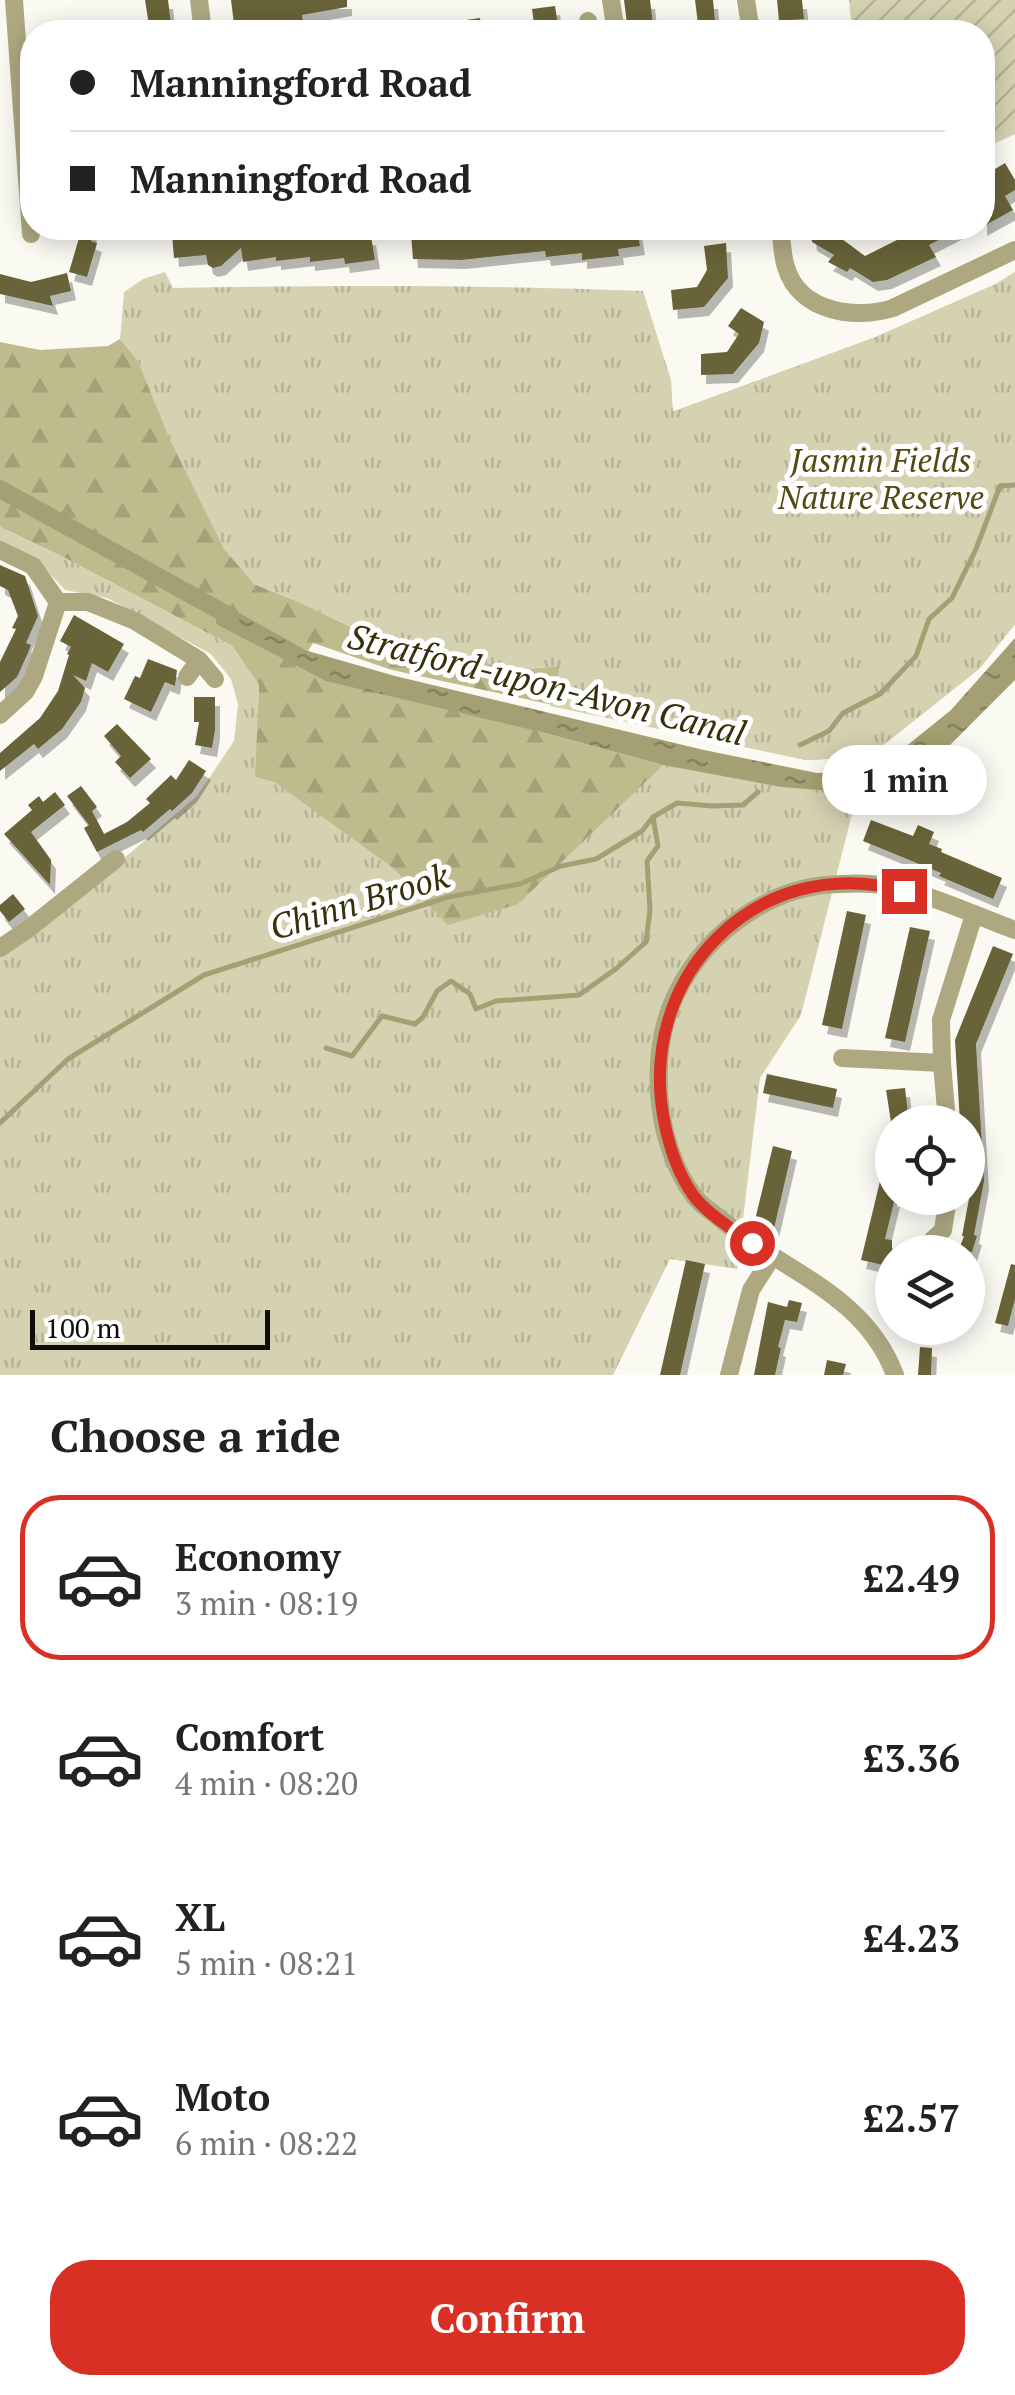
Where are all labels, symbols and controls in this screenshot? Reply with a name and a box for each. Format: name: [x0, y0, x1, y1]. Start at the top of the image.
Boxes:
text: Manningford Road: [130, 58, 472, 108]
text: Manningford Road: [130, 154, 472, 204]
park label: Jasmin Fields Nature Reserve: [777, 439, 984, 518]
water label: Stratford-upon-Avon Canal: [343, 612, 751, 756]
callout: 1 min: [822, 746, 986, 816]
text: 1 min: [861, 759, 948, 801]
water label: Chinn Brook: [264, 852, 454, 950]
route end: [882, 869, 927, 914]
map controls: [875, 1105, 985, 1345]
button: locate: [875, 1105, 985, 1215]
route start: [730, 1221, 775, 1266]
button: layers: [875, 1235, 985, 1345]
scale bar: [30, 1305, 270, 1350]
text: 100 m: [45, 1309, 121, 1346]
text: Choose a ride: [50, 1405, 341, 1465]
text: Economy: [175, 1532, 341, 1582]
icon: car: [55, 1533, 145, 1623]
text: £2.49: [863, 1553, 960, 1603]
text: 3 min · 08:19: [175, 1582, 358, 1624]
text: Comfort: [175, 1712, 324, 1762]
icon: car: [55, 1713, 145, 1803]
text: £3.36: [863, 1733, 960, 1783]
text: 4 min · 08:20: [175, 1762, 358, 1804]
text: XL: [175, 1892, 225, 1942]
icon: car: [55, 1893, 145, 1983]
text: £4.23: [863, 1913, 960, 1963]
text: 5 min · 08:21: [175, 1942, 358, 1984]
text: Moto: [175, 2072, 270, 2122]
icon: car: [55, 2073, 145, 2163]
text: £2.57: [863, 2093, 960, 2143]
text: 6 min · 08:22: [175, 2122, 358, 2164]
button: Confirm: [50, 2260, 965, 2375]

